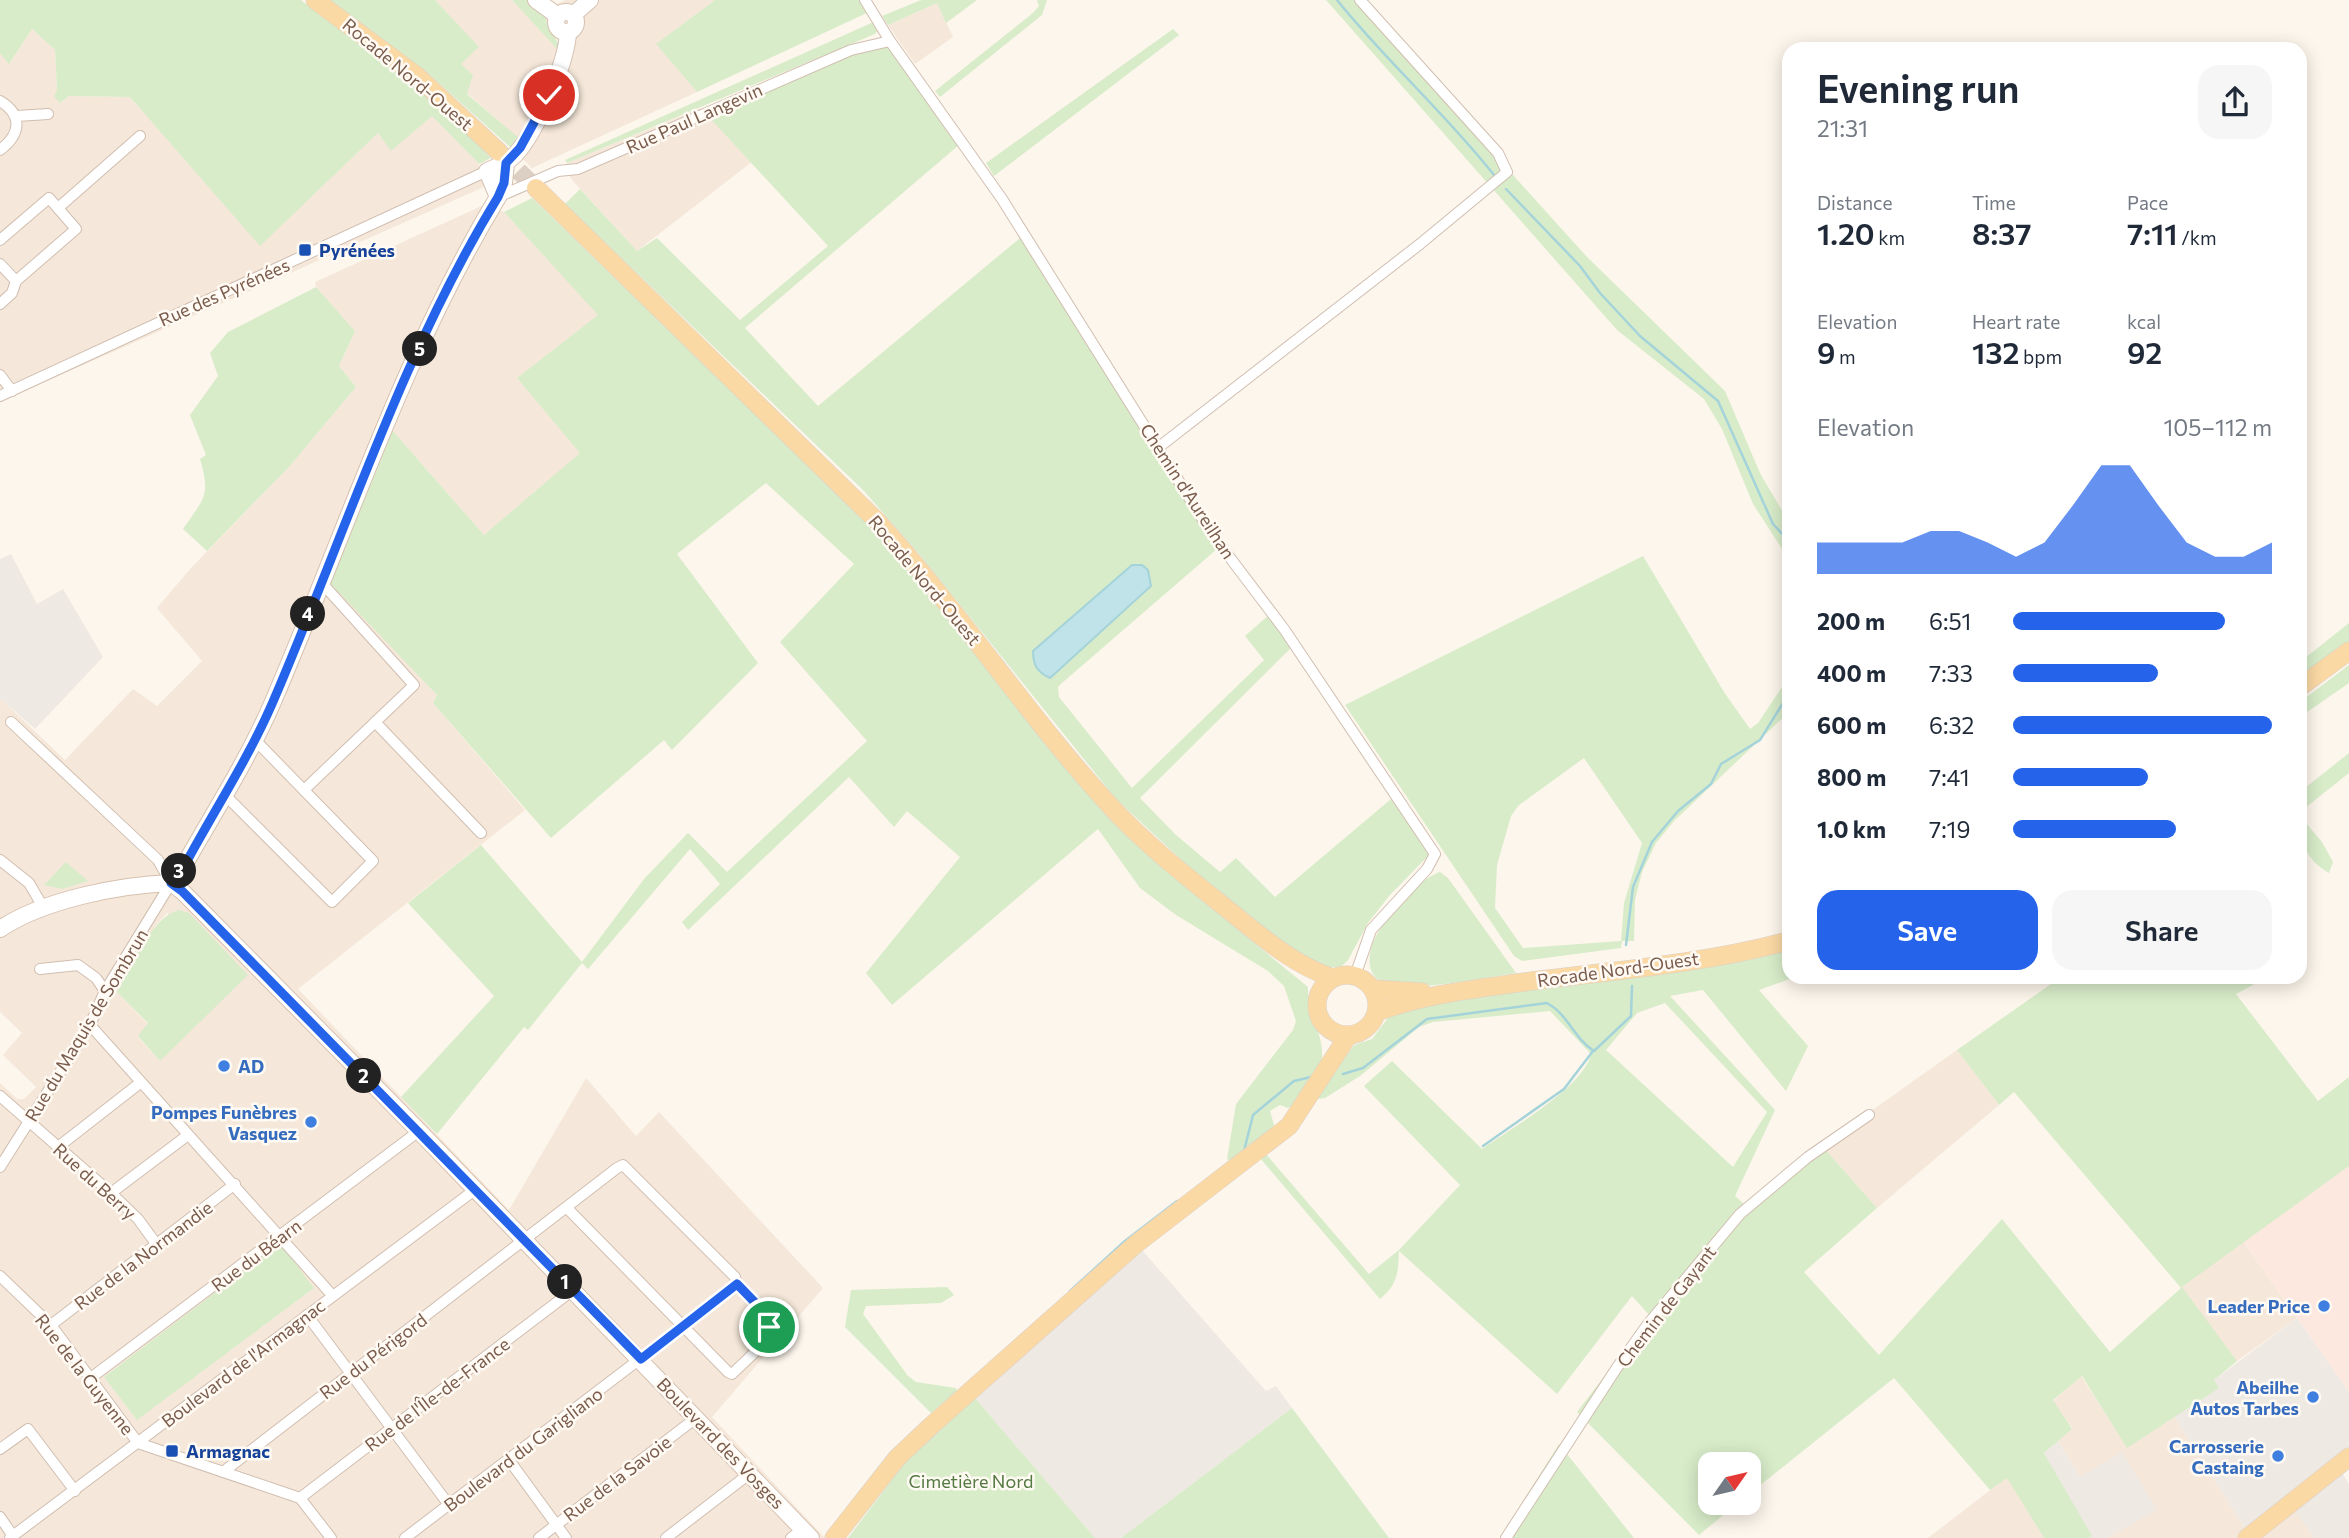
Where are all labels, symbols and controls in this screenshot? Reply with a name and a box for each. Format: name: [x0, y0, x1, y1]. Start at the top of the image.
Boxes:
street label: Rocade Nord-Ouest: [339, 13, 477, 135]
text: Evening run: [1817, 64, 2020, 111]
pin: [519, 65, 579, 125]
button: share: [2198, 65, 2272, 139]
icon: check: [530, 76, 568, 114]
street label: Rue Paul Langevin: [622, 78, 766, 158]
text: 21:31: [1817, 114, 1868, 142]
text: Distance: [1817, 191, 1893, 214]
text: Time: [1972, 191, 2016, 214]
text: Pace: [2127, 191, 2168, 214]
text: 1.20: [1817, 214, 1875, 251]
text: 8:37: [1972, 214, 2032, 251]
text: 7:11: [2127, 214, 2178, 251]
text: km: [1875, 226, 1905, 249]
text: /km: [2178, 226, 2217, 249]
place label: Pyrénées: [319, 239, 395, 261]
marker: Pyrénées: [297, 242, 313, 258]
street label: Rue des Pyrénées: [155, 253, 293, 331]
text: Elevation: [1817, 310, 1897, 333]
text: Heart rate: [1972, 310, 2060, 333]
text: kcal: [2127, 310, 2161, 333]
pin: 5: [402, 332, 438, 366]
text: 9: [1817, 333, 1835, 370]
text: 132: [1972, 333, 2019, 370]
text: 92: [2127, 333, 2162, 370]
text: 5: [414, 337, 425, 360]
text: m: [1835, 345, 1856, 368]
text: bpm: [2019, 345, 2062, 368]
text: Elevation: [1817, 413, 1914, 441]
text: 105–112 m: [2164, 413, 2272, 441]
street label: Chemin d'Aureilhan: [1136, 419, 1240, 563]
street label: Rocade Nord-Ouest: [864, 511, 986, 649]
pin: 4: [290, 596, 326, 632]
text: 4: [302, 602, 313, 625]
text: 200 m: [1817, 607, 1885, 635]
text: 6:51: [1929, 607, 1971, 635]
text: 400 m: [1817, 659, 1886, 687]
text: 7:33: [1929, 659, 1973, 687]
text: 600 m: [1817, 711, 1886, 739]
text: 6:32: [1929, 711, 1974, 739]
text: 800 m: [1817, 763, 1886, 791]
text: 7:41: [1929, 763, 1970, 791]
text: 1.0 km: [1817, 815, 1886, 843]
text: 7:19: [1929, 815, 1970, 843]
pin: 3: [162, 854, 196, 888]
text: 3: [173, 859, 184, 882]
button: Save: [1817, 890, 2038, 970]
button: Share: [2052, 890, 2272, 970]
street label: Rue du Maquis de Sombrun: [20, 925, 152, 1125]
street label: Rocade Nord-Ouest: [1536, 947, 1700, 991]
place label: AD: [238, 1055, 264, 1077]
marker: AD: [216, 1058, 232, 1074]
pin: 2: [346, 1058, 382, 1094]
text: 2: [358, 1064, 369, 1087]
place label: Pompes Funèbres Vasquez: [151, 1101, 297, 1144]
marker: Pompes Funèbres Vasquez: [303, 1114, 319, 1130]
street label: Rue du Berry: [49, 1138, 141, 1224]
street label: Rue de la Normandie: [70, 1196, 216, 1314]
street label: Rue du Béarn: [207, 1214, 305, 1296]
street label: Chemin de Gayant: [1612, 1241, 1720, 1371]
pin: 1: [548, 1264, 582, 1300]
text: 1: [560, 1270, 569, 1293]
street label: Boulevard de l'Armagnac: [157, 1294, 329, 1432]
place label: Leader Price: [2207, 1295, 2310, 1317]
pin: [739, 1297, 799, 1357]
marker: Leader Price: [2316, 1298, 2332, 1314]
street label: Rue du Périgord: [315, 1308, 431, 1404]
icon: arrive: [750, 1308, 788, 1346]
street label: Rue de la Guyenne: [31, 1309, 139, 1439]
street label: Rue de l'Île-de-France: [360, 1332, 514, 1456]
street label: Boulevard des Vosges: [653, 1373, 789, 1513]
place label: Abeilhe Autos Tarbes: [2190, 1376, 2299, 1419]
street label: Boulevard du Garigliano: [439, 1382, 607, 1516]
marker: Abeilhe Autos Tarbes: [2305, 1389, 2321, 1405]
street label: Rue de la Savoie: [559, 1430, 675, 1526]
place label: Carrosserie Castaing: [2169, 1435, 2264, 1478]
place label: Armagnac: [186, 1440, 270, 1462]
marker: Armagnac: [164, 1443, 180, 1459]
marker: Carrosserie Castaing: [2270, 1448, 2286, 1464]
north arrow: [1698, 1452, 1760, 1516]
map controls: [1698, 1452, 1761, 1515]
park label: Cimetière Nord: [909, 1470, 1033, 1492]

